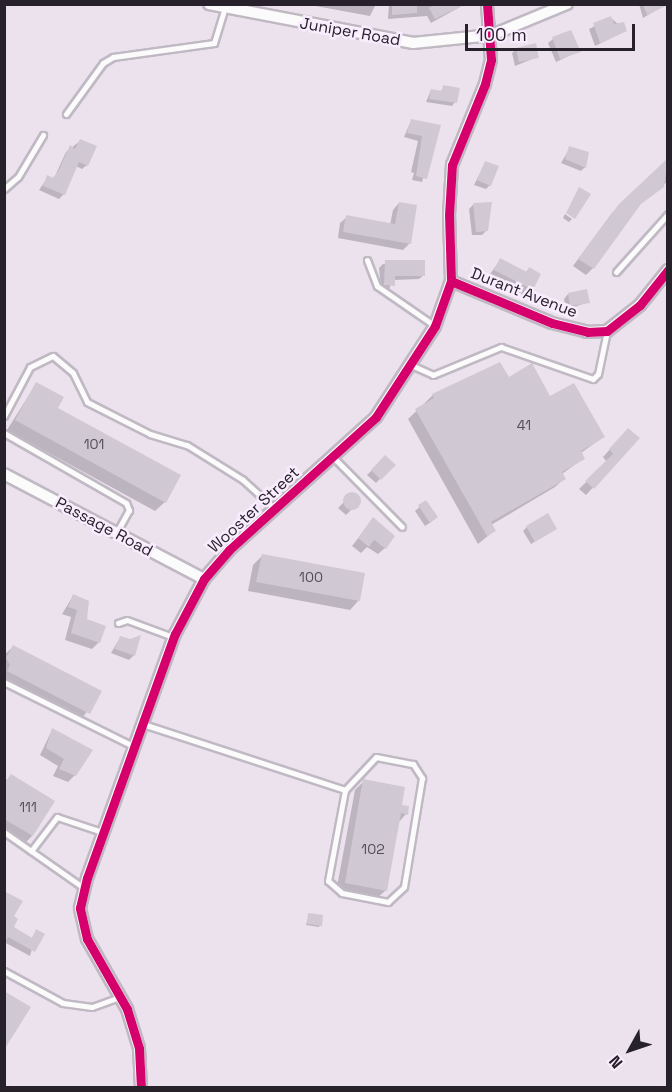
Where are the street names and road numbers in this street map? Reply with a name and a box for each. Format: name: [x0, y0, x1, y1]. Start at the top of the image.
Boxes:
street label: Juniper Road: [298, 14, 402, 50]
street label: Durant Avenue: [468, 264, 580, 322]
street label: Wooster Street: [205, 463, 303, 557]
street label: Passage Road: [52, 493, 156, 561]

